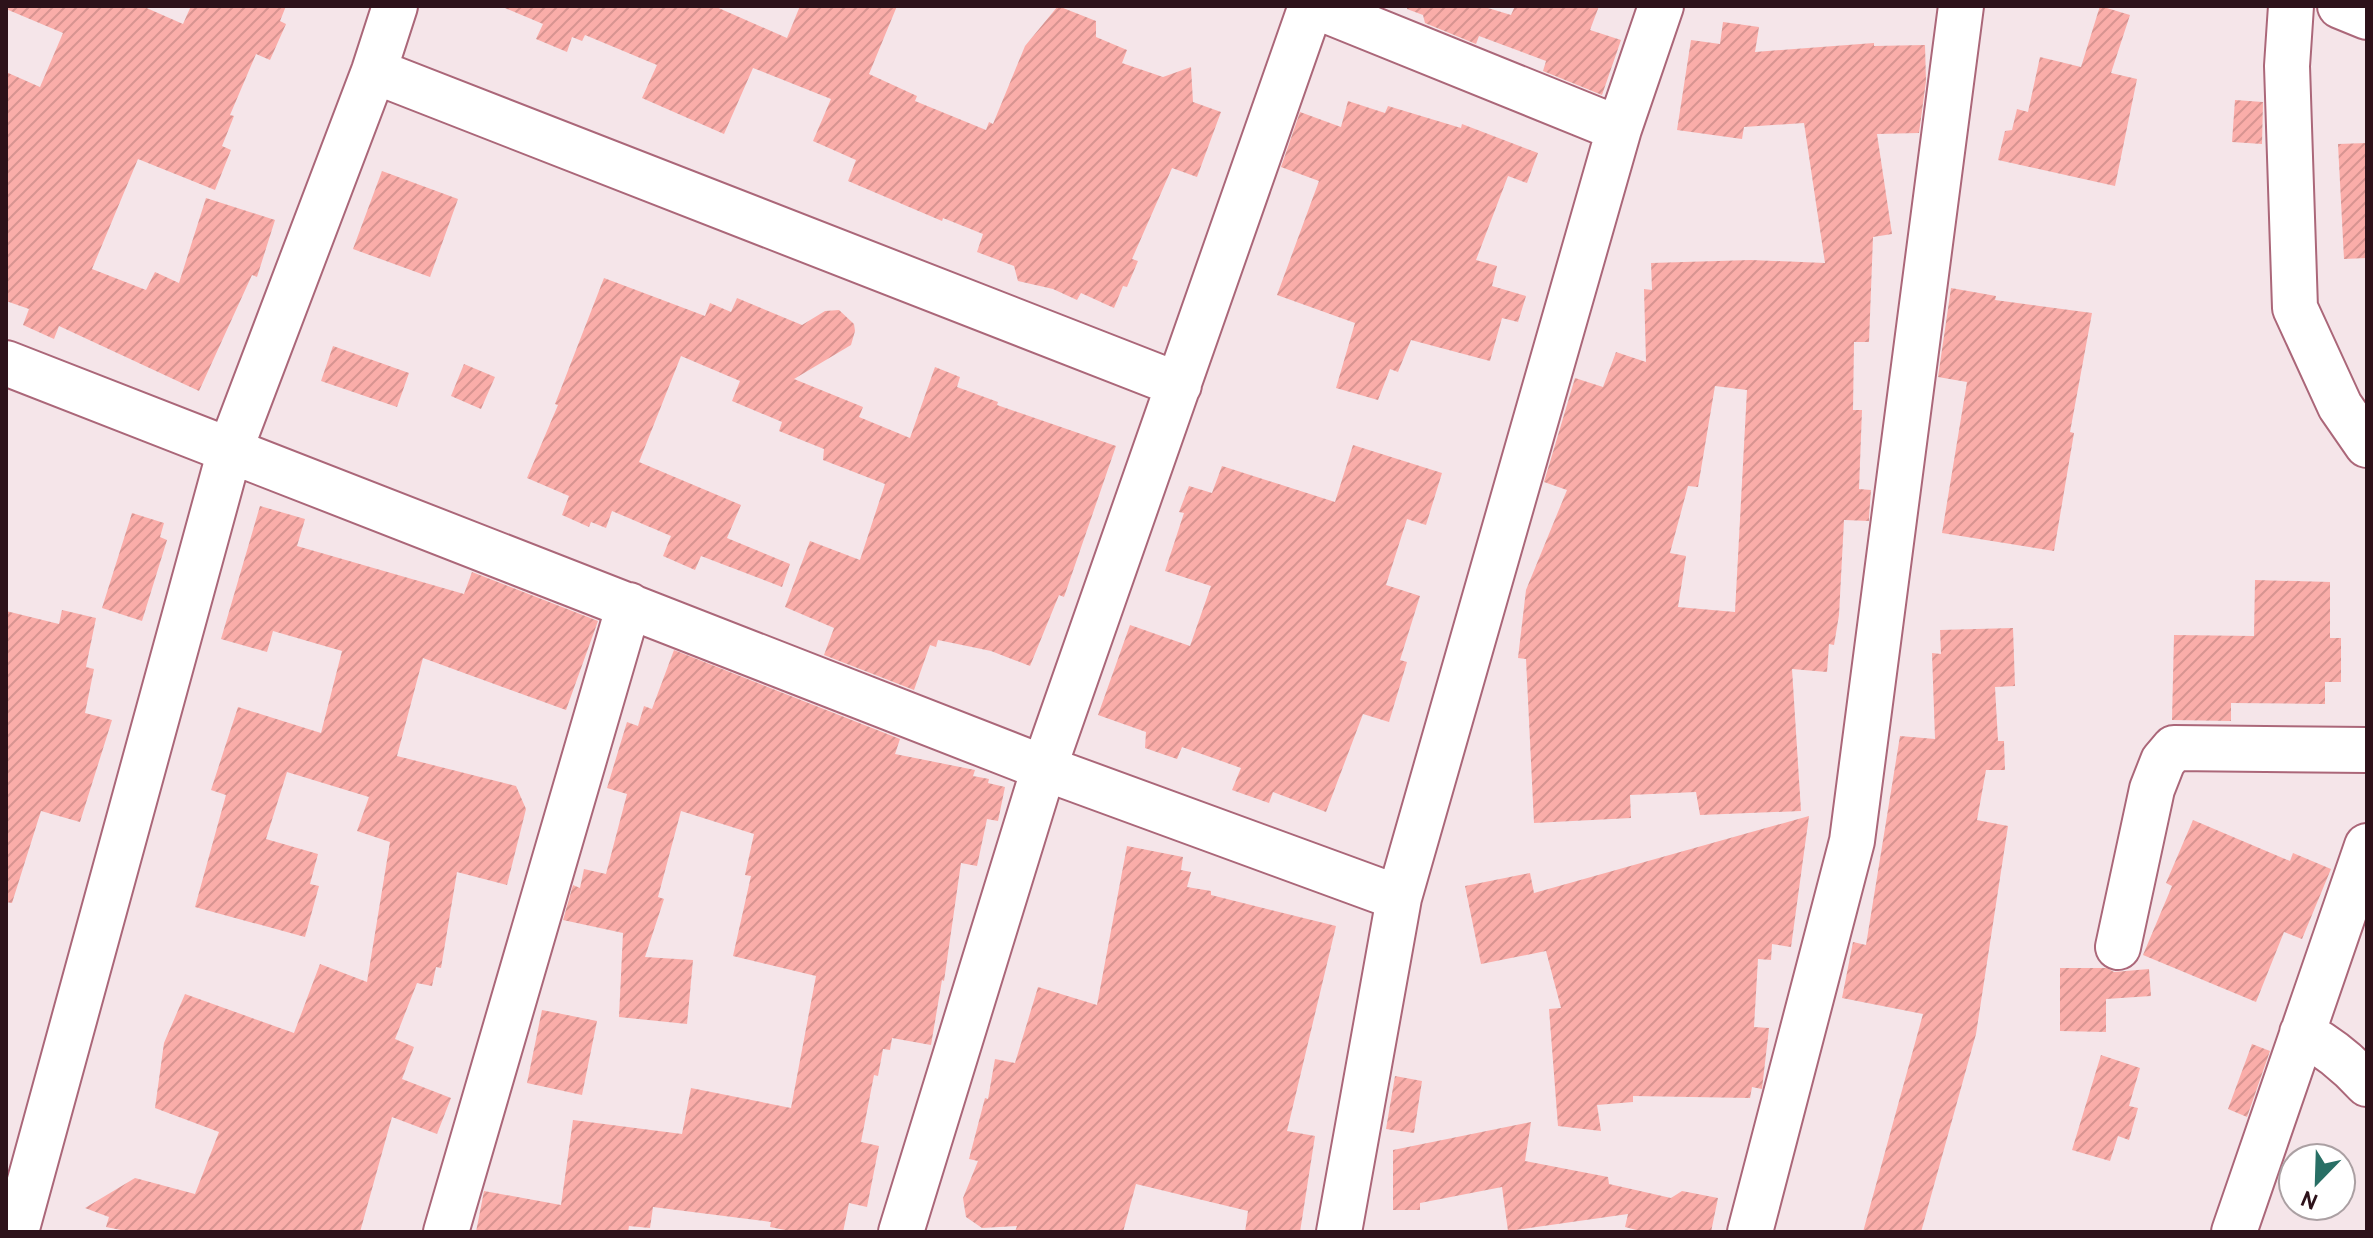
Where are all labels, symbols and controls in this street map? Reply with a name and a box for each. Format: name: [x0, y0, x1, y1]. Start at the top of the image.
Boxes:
north arrow: [2277, 1142, 2357, 1222]
text: N: [2298, 1183, 2323, 1214]

